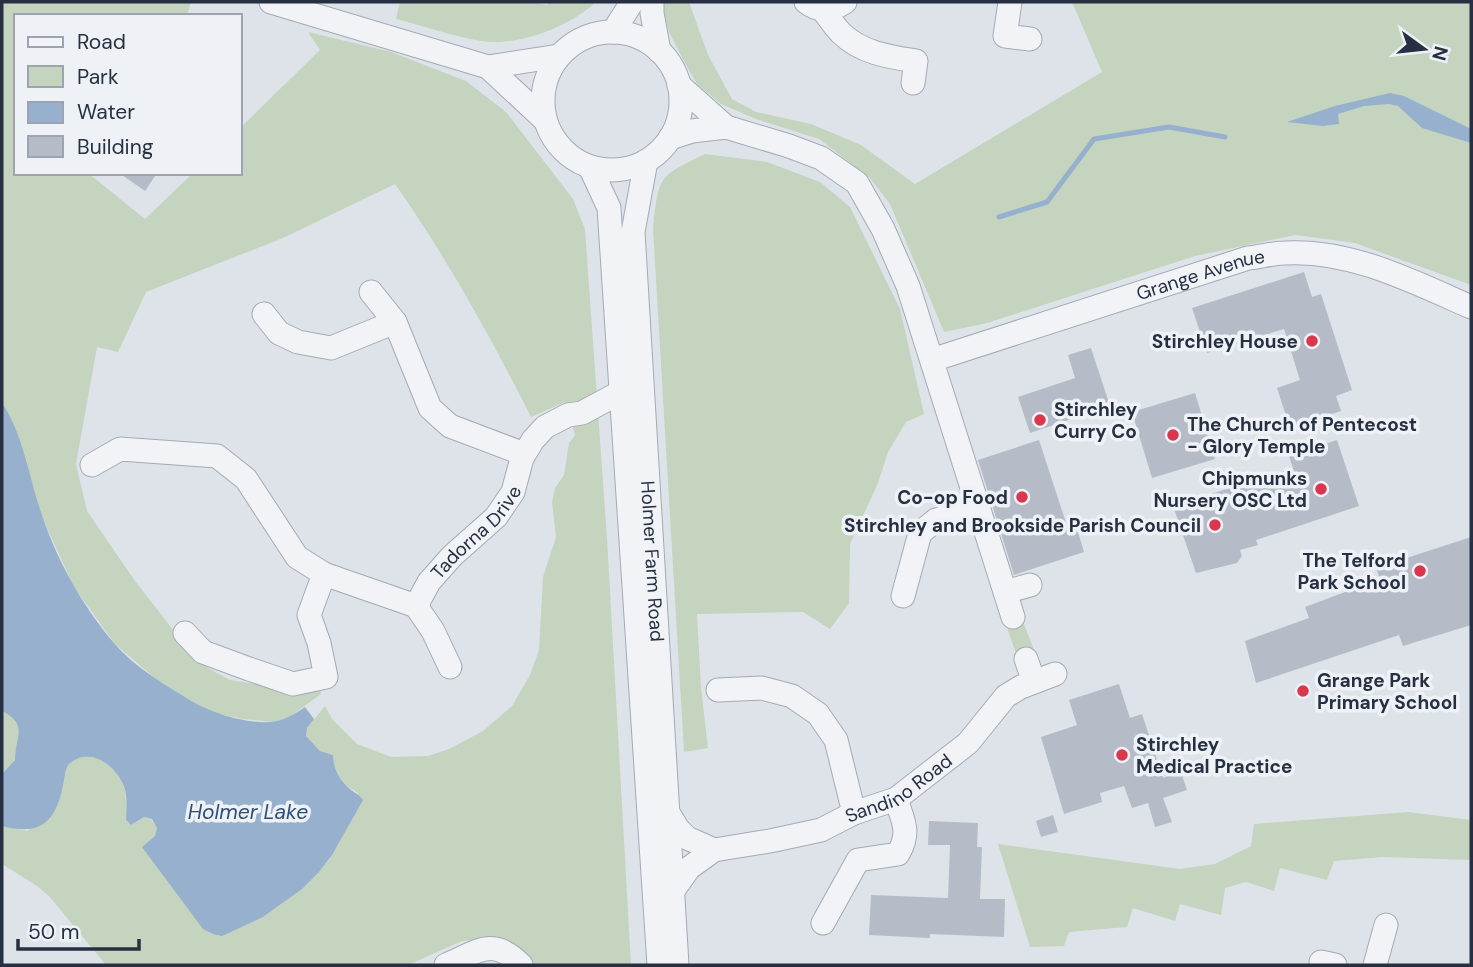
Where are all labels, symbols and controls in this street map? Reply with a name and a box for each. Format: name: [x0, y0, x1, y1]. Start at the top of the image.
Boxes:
legend: [14, 14, 242, 175]
north arrow: [1389, 14, 1459, 84]
text: Road: [77, 28, 126, 56]
text: N: [1426, 43, 1454, 63]
text: Park: [77, 63, 119, 91]
text: Water: [77, 98, 135, 126]
text: Building: [77, 133, 154, 161]
street label: Grange Avenue: [1133, 244, 1267, 306]
place label: Stirchley House: [1152, 329, 1298, 354]
marker: Stirchley House: [1304, 333, 1320, 349]
place label: Stirchley Curry Co: [1054, 397, 1138, 444]
marker: Stirchley Curry Co: [1032, 412, 1048, 428]
place label: The Church of Pentecost - Glory Temple: [1187, 412, 1417, 459]
marker: The Church of Pentecost - Glory Temple: [1165, 427, 1181, 443]
place label: Chipmunks Nursery OSC Ltd: [1153, 466, 1307, 513]
street label: Holmer Farm Road: [635, 480, 670, 643]
marker: Chipmunks Nursery OSC Ltd: [1313, 481, 1329, 497]
street label: Tadorna Drive: [425, 484, 527, 585]
place label: Co-op Food: [897, 485, 1008, 510]
marker: Co-op Food: [1014, 489, 1030, 505]
place label: Stirchley and Brookside Parish Council: [844, 513, 1201, 538]
marker: Stirchley and Brookside Parish Council: [1207, 517, 1223, 533]
place label: The Telford Park School: [1298, 548, 1406, 595]
marker: The Telford Park School: [1412, 563, 1428, 579]
place label: Grange Park Primary School: [1317, 668, 1457, 715]
marker: Grange Park Primary School: [1295, 683, 1311, 699]
place label: Stirchley Medical Practice: [1136, 732, 1293, 779]
marker: Stirchley Medical Practice: [1114, 747, 1130, 763]
street label: Sandino Road: [841, 748, 957, 828]
water label: Holmer Lake: [188, 798, 308, 826]
scale bar: [18, 908, 138, 952]
text: 50 m: [28, 918, 79, 946]

